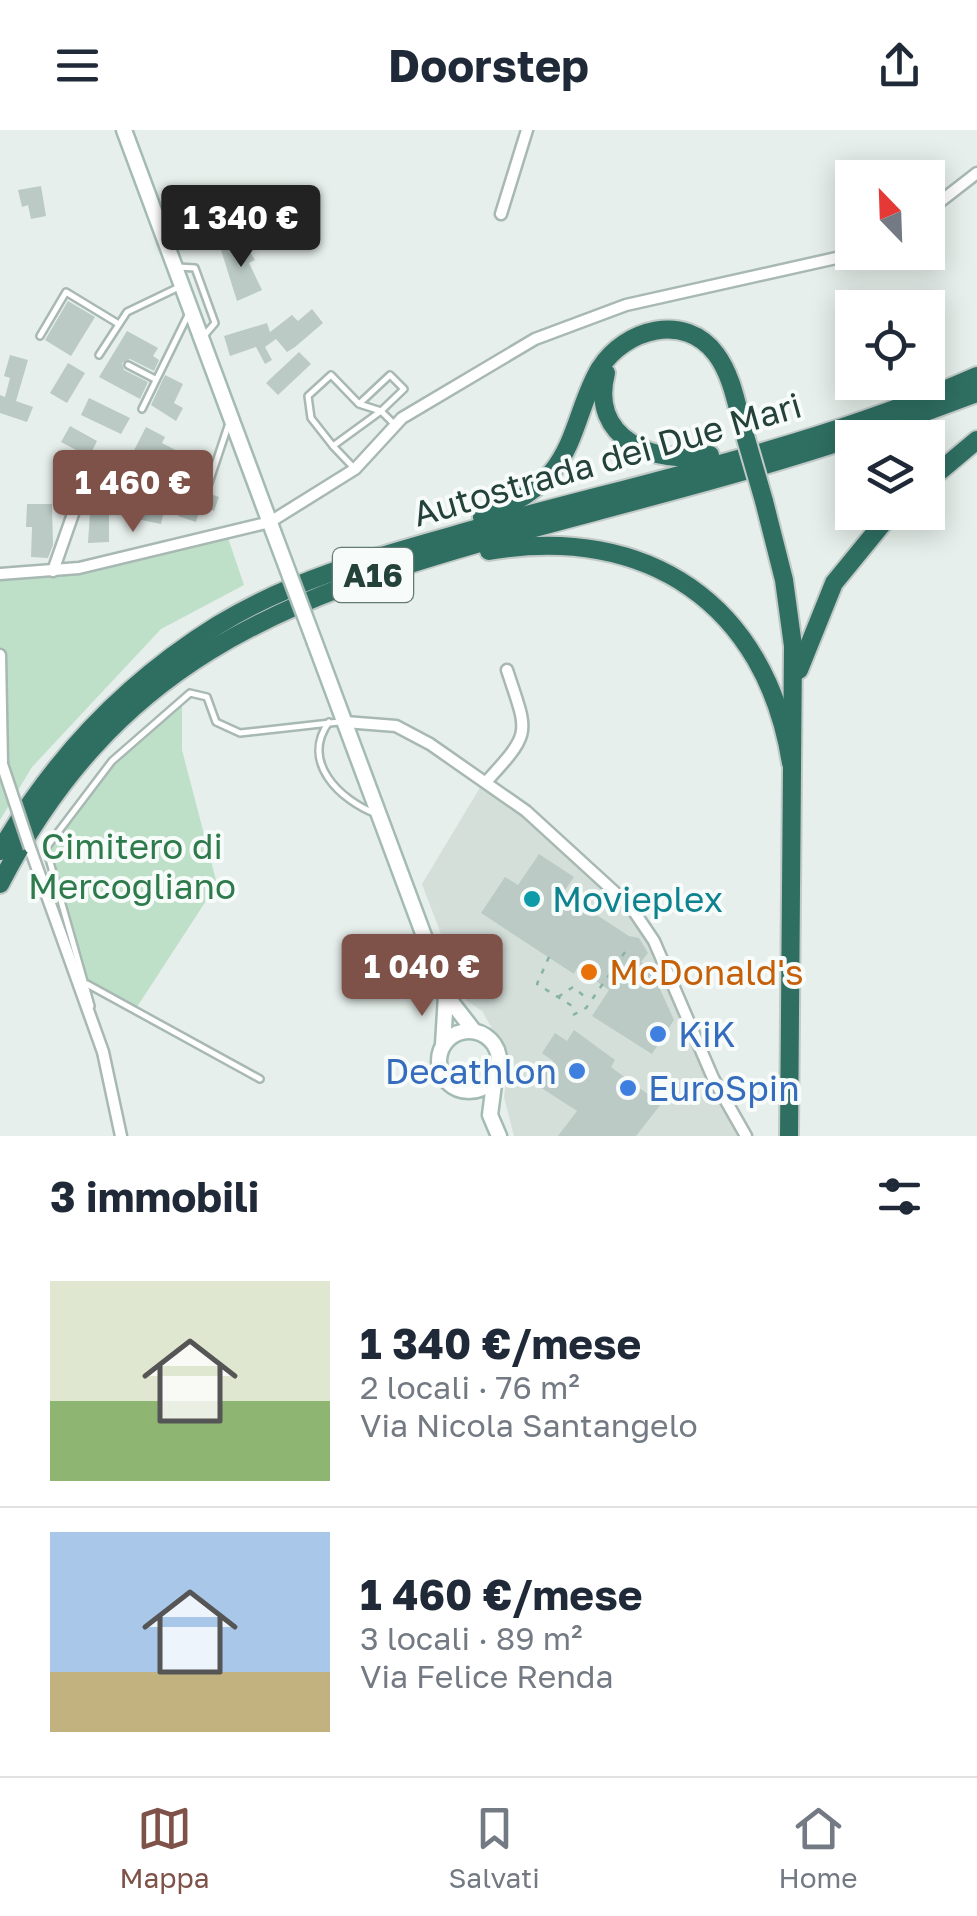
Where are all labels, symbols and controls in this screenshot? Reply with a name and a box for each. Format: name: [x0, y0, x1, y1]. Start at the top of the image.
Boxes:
icon: menu: [50, 38, 105, 93]
text: Doorstep: [388, 38, 589, 92]
icon: share: [872, 38, 927, 93]
north arrow: [835, 160, 945, 270]
map controls: [835, 160, 945, 530]
pin: 1 340 €: [149, 185, 333, 270]
text: 1 340 €: [183, 198, 299, 236]
button: locate: [835, 290, 945, 400]
street label: Autostrada dei Due Mari: [408, 383, 806, 535]
button: layers: [835, 420, 945, 530]
pin: 1 460 €: [41, 450, 225, 535]
text: 1 460 €: [75, 463, 191, 501]
road number: A16: [333, 548, 413, 602]
park label: Cimitero di Mercogliano: [28, 825, 236, 907]
place label: Movieplex: [552, 878, 723, 920]
marker: Movieplex: [521, 888, 543, 910]
pin: 1 040 €: [330, 934, 514, 1019]
text: 1 040 €: [364, 947, 480, 985]
place label: McDonald's: [609, 951, 804, 993]
marker: McDonald's: [578, 961, 600, 983]
place label: KiK: [678, 1013, 736, 1055]
marker: KiK: [647, 1023, 669, 1045]
place label: Decathlon: [385, 1050, 557, 1092]
marker: Decathlon: [566, 1060, 588, 1082]
place label: EuroSpin: [648, 1067, 800, 1109]
marker: EuroSpin: [617, 1077, 639, 1099]
icon: filters: [872, 1169, 927, 1224]
text: 3 immobili: [50, 1171, 259, 1221]
text: 1 340 €/mese: [360, 1318, 641, 1368]
icon: home: [130, 1321, 250, 1441]
text: 2 locali · 76 m²: [360, 1368, 580, 1406]
text: Via Nicola Santangelo: [360, 1406, 698, 1444]
text: 1 460 €/mese: [360, 1569, 642, 1619]
icon: home: [130, 1572, 250, 1692]
text: 3 locali · 89 m²: [360, 1619, 583, 1657]
text: Via Felice Renda: [360, 1657, 614, 1695]
tab: Mappa: [119, 1801, 210, 1894]
tab: Salvati: [448, 1801, 540, 1894]
tab: Home: [778, 1801, 858, 1894]

